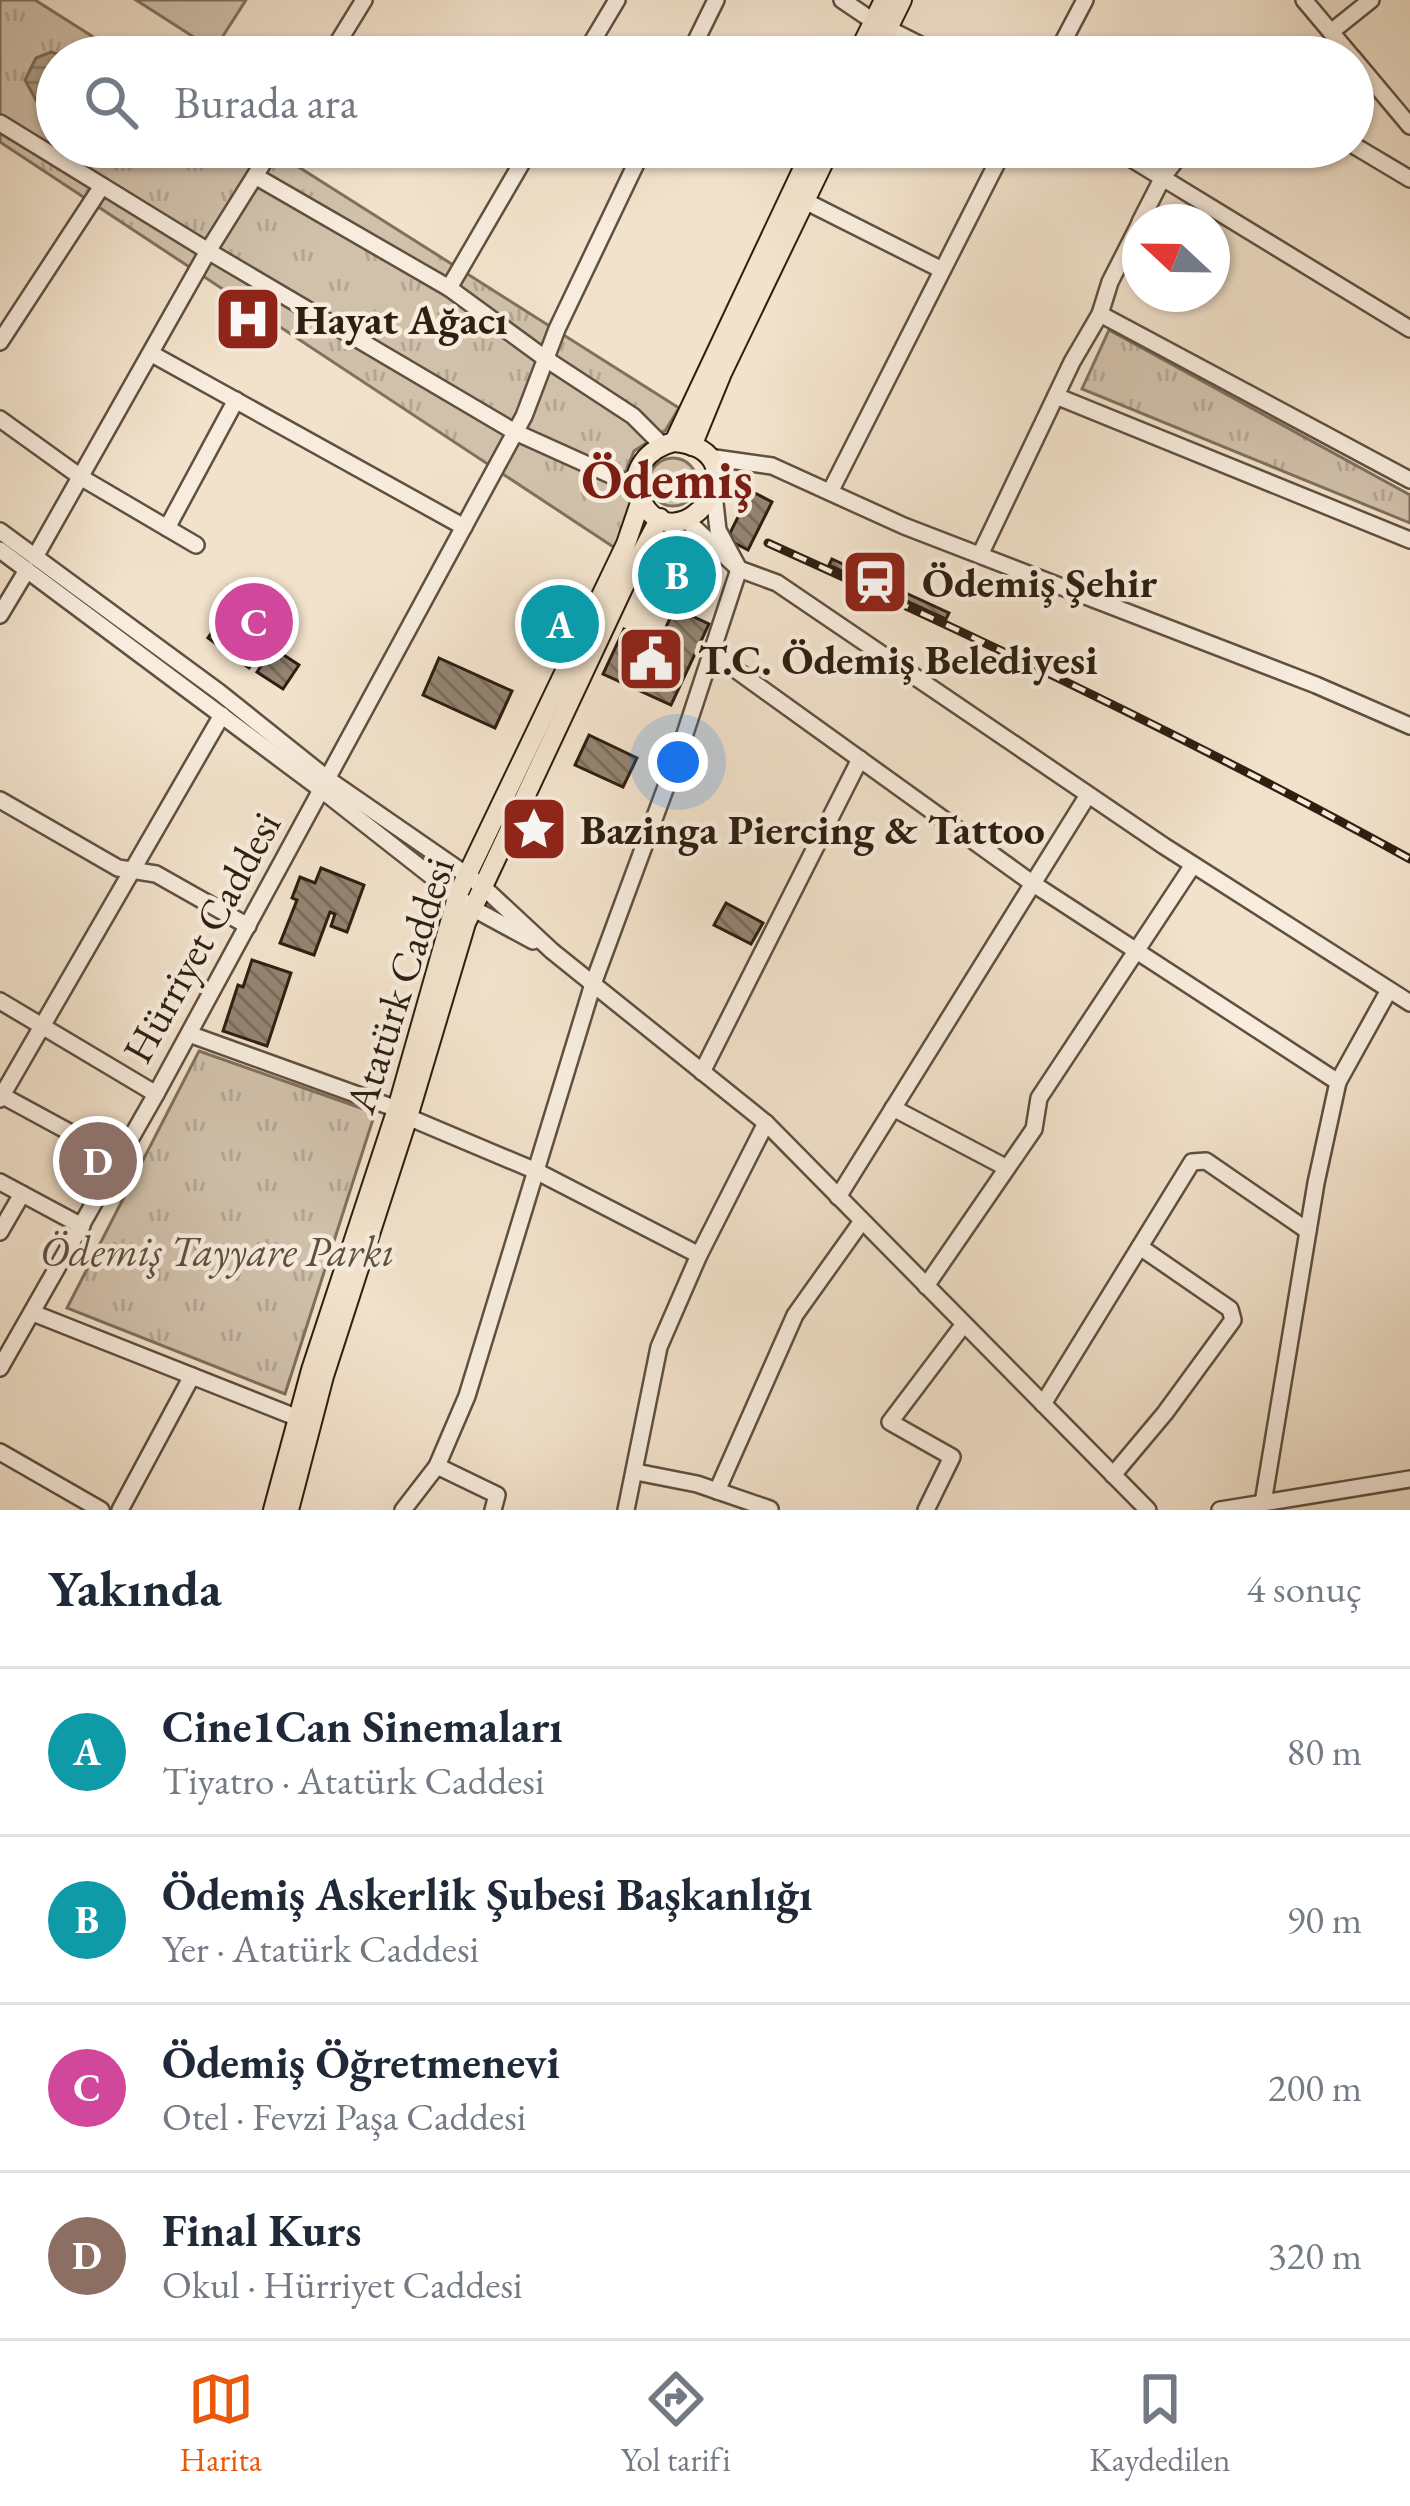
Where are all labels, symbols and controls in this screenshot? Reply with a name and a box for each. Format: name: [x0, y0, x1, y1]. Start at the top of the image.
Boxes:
search box: [36, 36, 1374, 168]
icon: search: [78, 69, 144, 135]
text: Burada ara: [174, 73, 358, 131]
north arrow: [1122, 204, 1230, 312]
hospital icon: Hayat Ağacı: [213, 284, 283, 354]
place label: Hayat Ağacı: [294, 292, 507, 347]
district label: Ödemiş: [581, 444, 753, 514]
pin: B: [638, 530, 716, 620]
station icon: Ödemiş Şehir: [840, 547, 910, 617]
place label: Ödemiş Şehir: [922, 555, 1158, 610]
pin: C: [215, 577, 293, 667]
pin: A: [521, 579, 599, 669]
public building icon: T.C. Ödemiş Belediyesi: [616, 624, 686, 694]
place label: T.C. Ödemiş Belediyesi: [698, 632, 1098, 687]
your location: [648, 732, 708, 792]
place icon: Bazinga Piercing & Tattoo: [499, 794, 569, 864]
street label: Hürriyet Caddesi: [110, 802, 293, 1073]
place label: Bazinga Piercing & Tattoo: [580, 802, 1045, 857]
street label: Atatürk Caddesi: [332, 850, 467, 1121]
pin: D: [59, 1116, 137, 1206]
park label: Ödemiş Tayyare Parkı: [40, 1224, 394, 1279]
text: Yakında: [48, 1555, 222, 1621]
text: 4 sonuç: [1247, 1563, 1362, 1614]
text: Cine1Can Sinemaları: [162, 1697, 563, 1755]
text: A: [73, 1726, 101, 1777]
text: 80 m: [1286, 1726, 1362, 1777]
text: Tiyatro · Atatürk Caddesi: [162, 1755, 545, 1806]
text: Ödemiş Askerlik Şubesi Başkanlığı: [162, 1865, 812, 1923]
text: B: [75, 1894, 99, 1945]
text: 90 m: [1286, 1894, 1362, 1945]
text: Yer · Atatürk Caddesi: [162, 1923, 479, 1974]
text: Ödemiş Öğretmenevi: [162, 2033, 560, 2091]
text: C: [73, 2062, 101, 2113]
text: 200 m: [1268, 2062, 1362, 2113]
text: Otel · Fevzi Paşa Caddesi: [162, 2091, 526, 2142]
text: Final Kurs: [162, 2201, 361, 2259]
text: D: [72, 2230, 102, 2281]
text: 320 m: [1268, 2230, 1362, 2281]
text: Okul · Hürriyet Caddesi: [162, 2259, 523, 2310]
tab: Harita: [179, 2366, 262, 2481]
tab: Yol tarifi: [621, 2366, 731, 2481]
tab: Kaydedilen: [1089, 2366, 1231, 2481]

